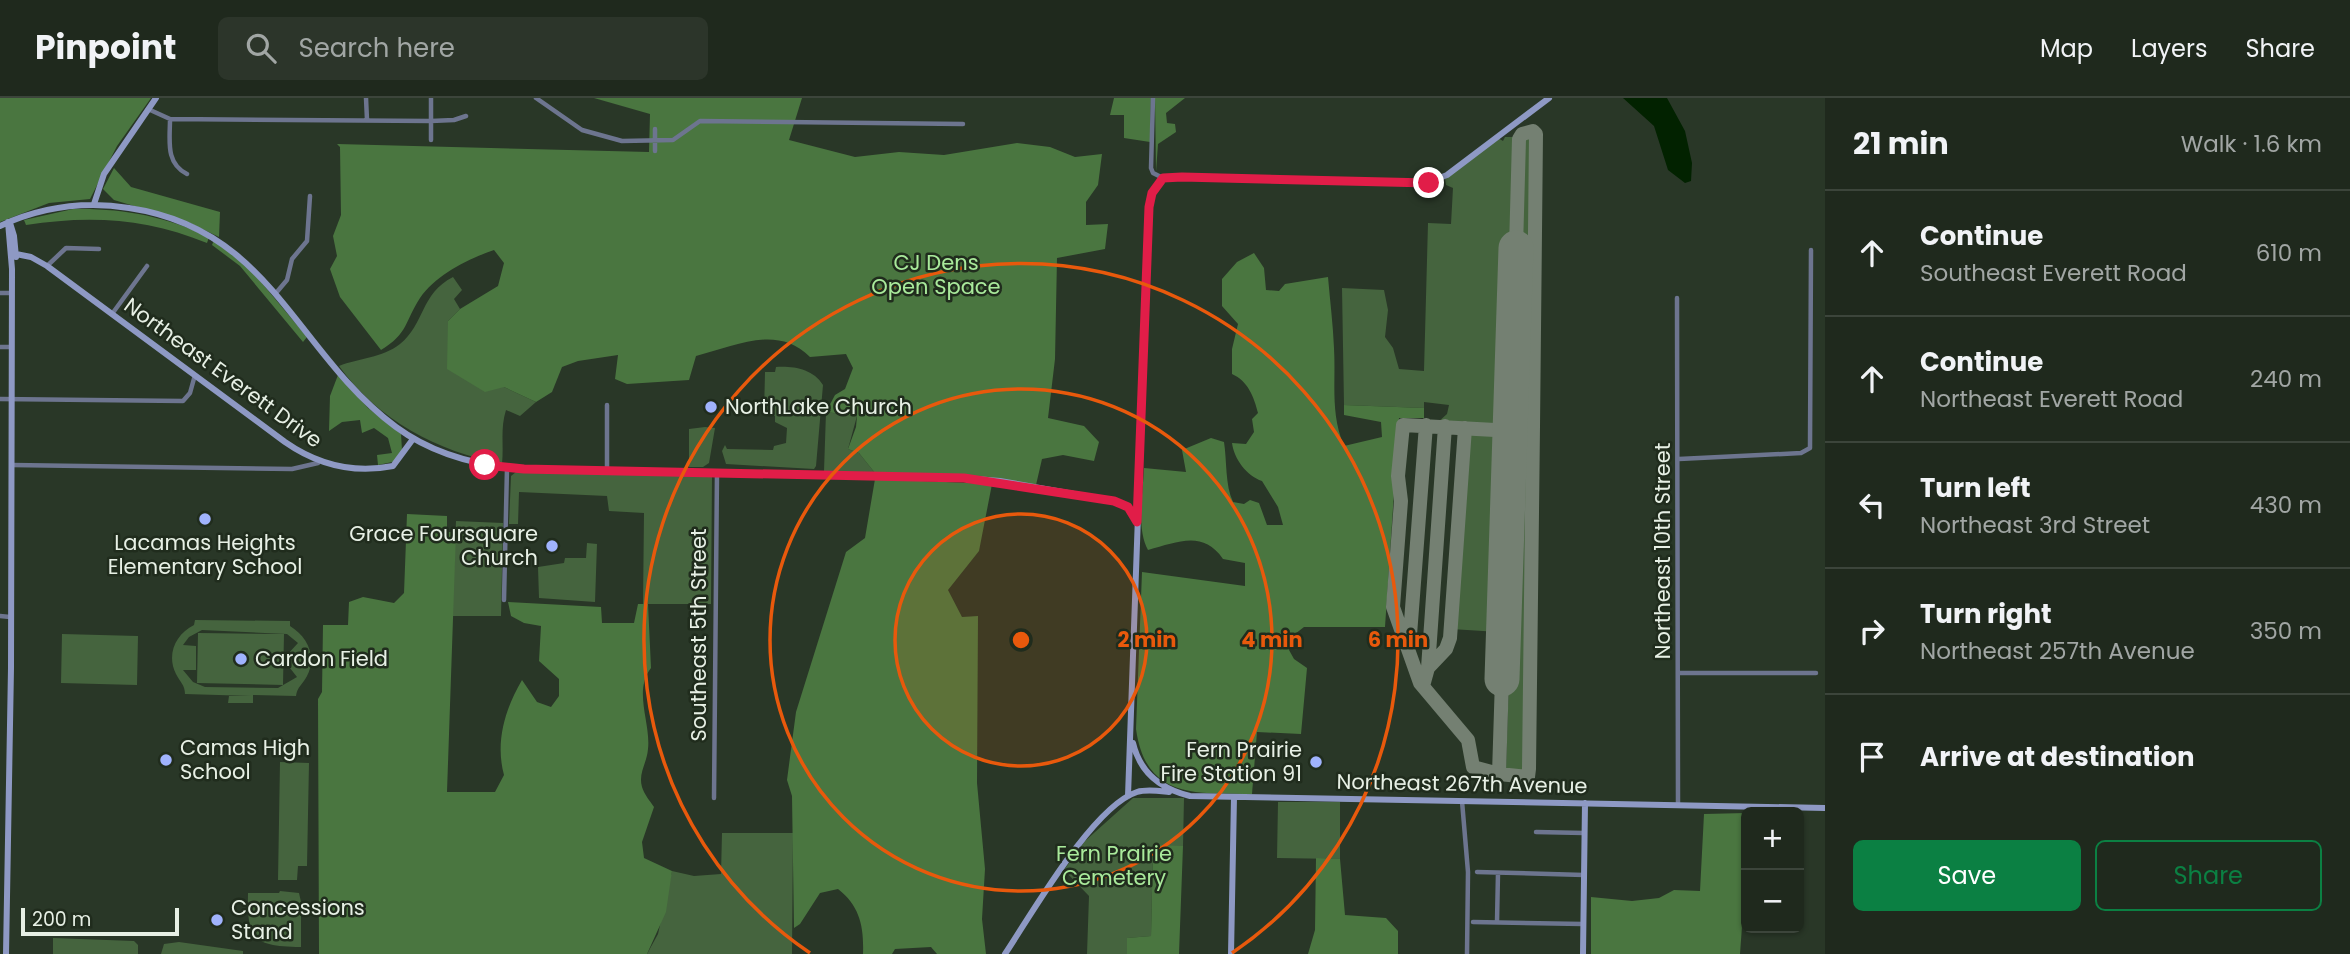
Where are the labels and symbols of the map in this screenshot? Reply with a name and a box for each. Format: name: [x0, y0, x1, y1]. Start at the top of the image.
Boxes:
route end: [1413, 167, 1444, 198]
park label: CJ Dens Open Space: [871, 248, 1001, 301]
street label: Northeast Everett Drive: [118, 291, 328, 454]
place label: NorthLake Church: [725, 392, 912, 421]
marker: NorthLake Church: [703, 399, 719, 415]
street label: Northeast 10th Street: [1648, 443, 1677, 659]
route start: [469, 449, 500, 480]
marker: Lacamas Heights Elementary School: [197, 511, 213, 527]
place label: Grace Foursquare Church: [349, 519, 538, 572]
place label: Lacamas Heights Elementary School: [108, 528, 302, 581]
street label: Southeast 5th Street: [684, 528, 713, 742]
marker: Grace Foursquare Church: [544, 538, 560, 554]
text: 2 min: [1117, 625, 1177, 654]
text: 4 min: [1241, 625, 1303, 654]
text: 6 min: [1368, 625, 1428, 654]
centre of rings: [1009, 628, 1033, 652]
place label: Cardon Field: [255, 644, 388, 673]
marker: Cardon Field: [233, 651, 249, 667]
place label: Camas High School: [180, 733, 310, 786]
place label: Fern Prairie Fire Station 91: [1160, 735, 1302, 788]
marker: Camas High School: [158, 752, 174, 768]
marker: Fern Prairie Fire Station 91: [1308, 754, 1324, 770]
street label: Northeast 267th Avenue: [1336, 767, 1588, 800]
park label: Fern Prairie Cemetery: [1056, 839, 1172, 892]
place label: Concessions Stand: [231, 893, 365, 946]
scale bar: [21, 905, 178, 937]
marker: Concessions Stand: [209, 912, 225, 928]

